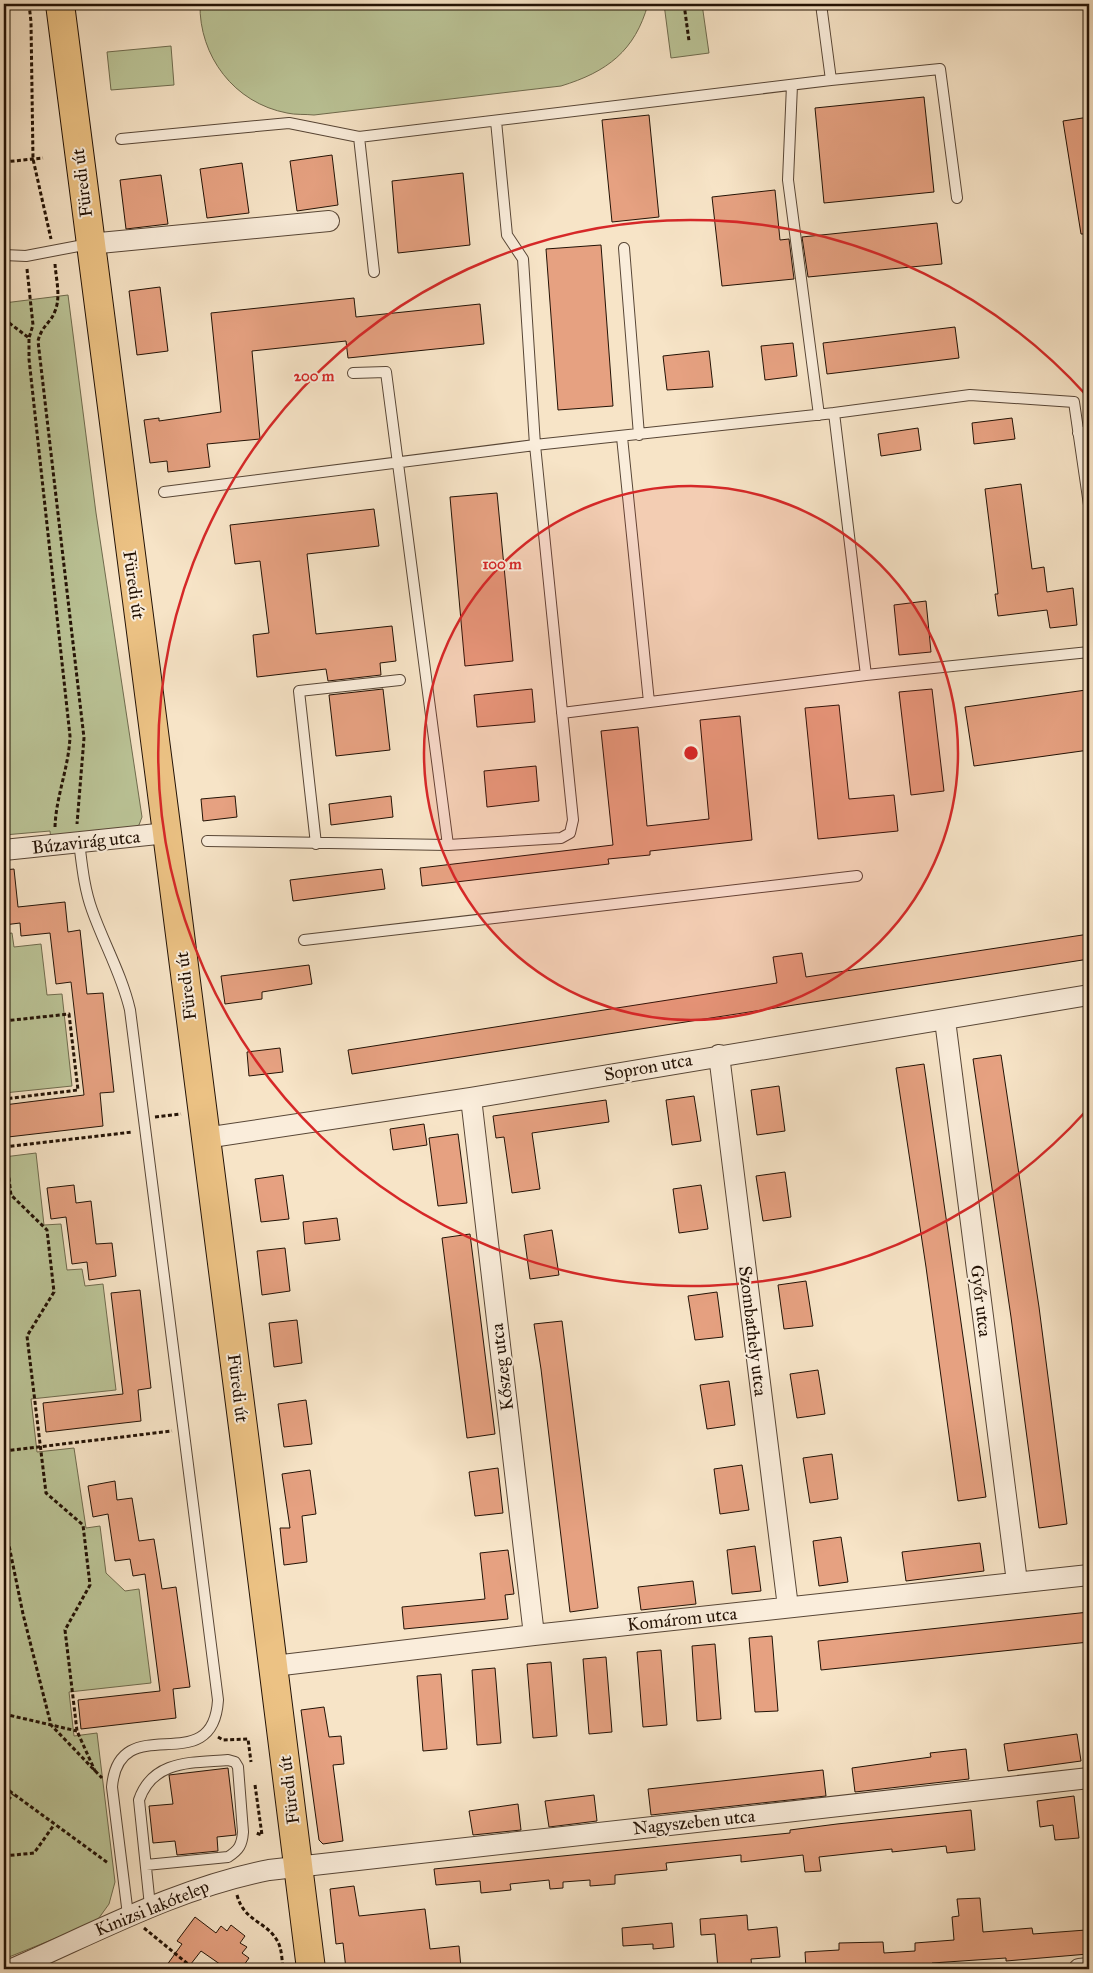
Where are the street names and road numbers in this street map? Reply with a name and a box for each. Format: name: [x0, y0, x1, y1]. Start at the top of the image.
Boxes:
street label: Füredi út: [67, 147, 97, 219]
street label: Füredi út: [118, 549, 150, 621]
street label: Búzavirág utca: [31, 825, 142, 860]
street label: Füredi út: [171, 950, 201, 1022]
street label: Sopron utca: [602, 1048, 694, 1086]
street label: Győr utca: [966, 1264, 996, 1339]
street label: Szombathely utca: [734, 1265, 772, 1398]
street label: Kőszeg utca: [486, 1322, 519, 1412]
street label: Füredi út: [223, 1352, 253, 1424]
street label: Komárom utca: [626, 1602, 738, 1636]
street label: Füredi út: [274, 1754, 304, 1826]
street label: Nagyszeben utca: [632, 1805, 757, 1840]
street label: Kinizsi lakótelep: [92, 1875, 212, 1941]

